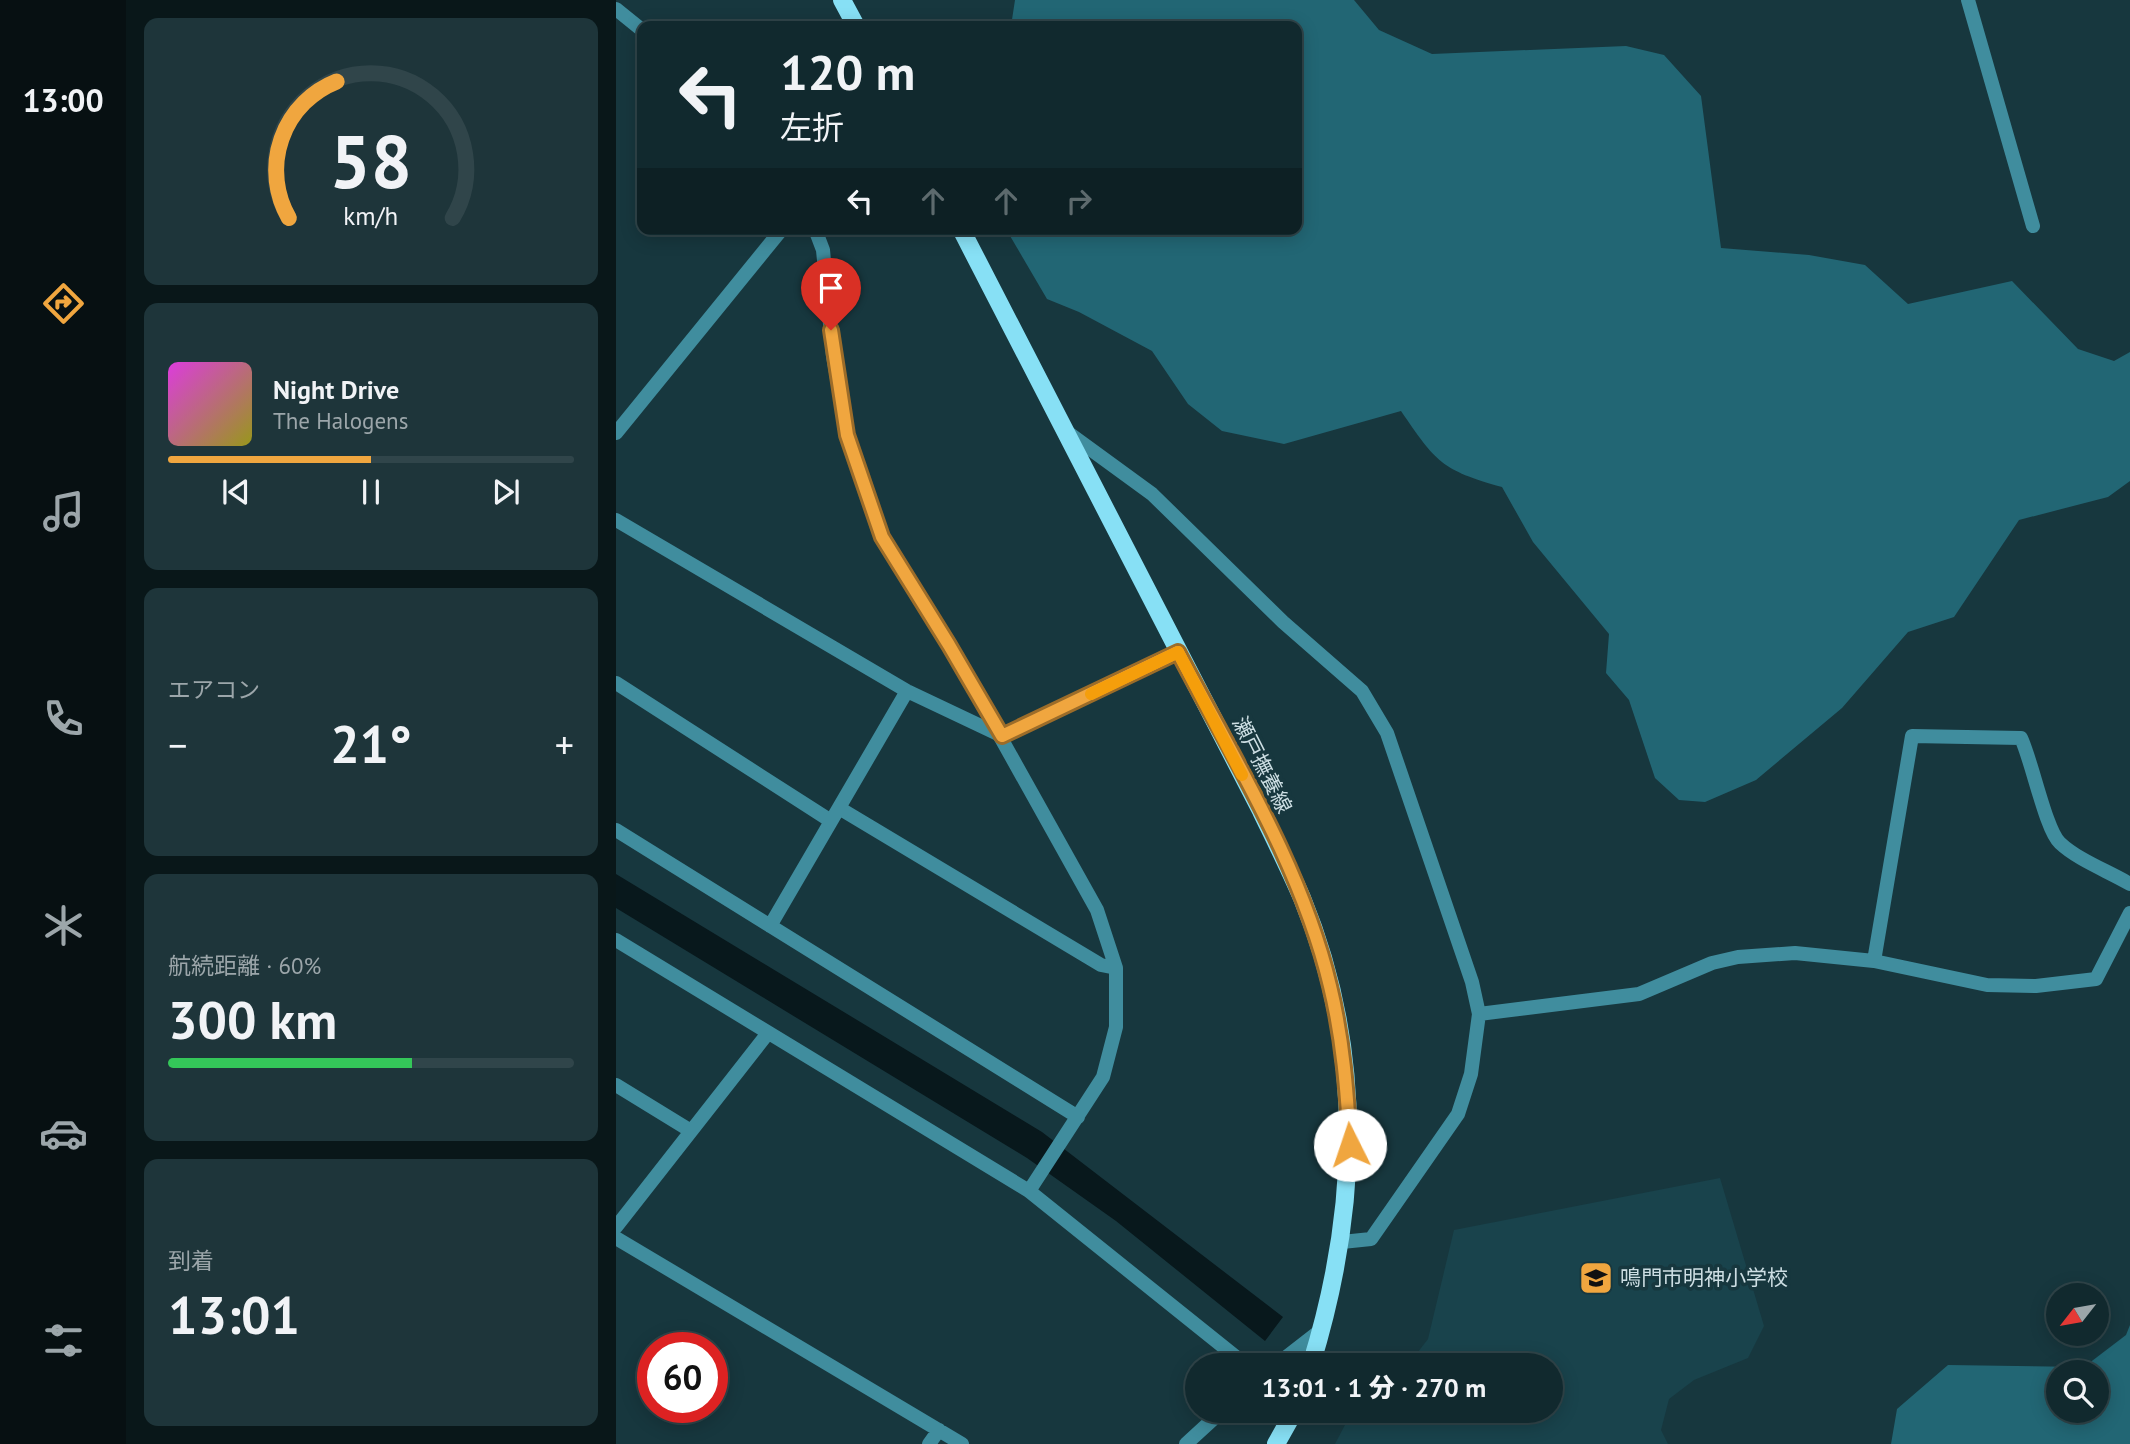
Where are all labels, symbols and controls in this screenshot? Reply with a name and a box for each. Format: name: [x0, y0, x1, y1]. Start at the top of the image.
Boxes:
text: 120 m: [780, 40, 915, 104]
icon: left: [665, 49, 756, 140]
text: 13:00: [22, 79, 104, 121]
text: 左折: [780, 106, 844, 148]
text: 58: [330, 114, 412, 208]
icon: left: [841, 182, 879, 220]
icon: ahead: [914, 182, 952, 220]
icon: ahead: [987, 182, 1025, 220]
icon: right: [1060, 182, 1098, 220]
text: km/h: [344, 199, 398, 231]
pin: [801, 258, 861, 330]
icon: arrive: [812, 269, 850, 307]
icon: directions: [39, 279, 88, 328]
text: Night Drive: [273, 373, 399, 406]
text: The Halogens: [273, 406, 408, 435]
icon: previous: [217, 473, 255, 511]
icon: pause: [352, 473, 390, 511]
icon: next: [487, 473, 525, 511]
icon: music: [39, 487, 88, 536]
text: エアコン: [168, 675, 260, 704]
icon: phone: [39, 694, 88, 743]
text: 21°: [330, 710, 412, 777]
street label: 瀬戸撫養線: [1227, 712, 1298, 818]
text: −: [168, 720, 187, 769]
text: +: [555, 720, 574, 769]
icon: climate: [39, 901, 88, 950]
text: 航続距離 · 60%: [168, 951, 321, 980]
text: 300 km: [168, 986, 337, 1053]
position arrow: [1313, 1108, 1387, 1182]
icon: car: [39, 1109, 88, 1158]
text: 到着: [168, 1246, 214, 1275]
school or university icon: 鳴門市明神小学校: [1577, 1259, 1615, 1297]
place label: 鳴門市明神小学校: [1620, 1264, 1788, 1291]
text: 13:01: [168, 1281, 300, 1348]
north arrow: [2046, 1283, 2109, 1346]
map controls: [2046, 1283, 2109, 1423]
icon: filters: [39, 1316, 88, 1365]
speed limit sign: 60: [637, 1332, 728, 1423]
button: search: [2046, 1360, 2109, 1423]
text: 13:01 · 1 分 · 270 m: [1262, 1371, 1486, 1404]

